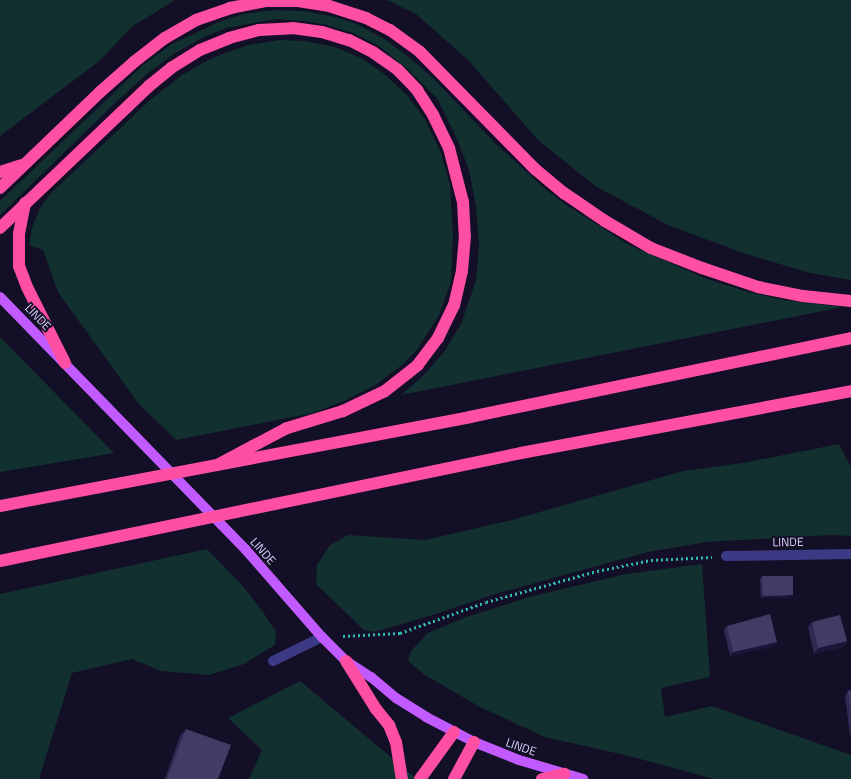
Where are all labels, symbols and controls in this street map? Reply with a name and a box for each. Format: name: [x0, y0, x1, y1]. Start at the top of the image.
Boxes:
street label: LINDE: [22, 301, 54, 333]
street label: LINDE: [247, 535, 279, 567]
street label: LINDE: [772, 535, 804, 549]
street label: LINDE: [504, 735, 538, 759]

